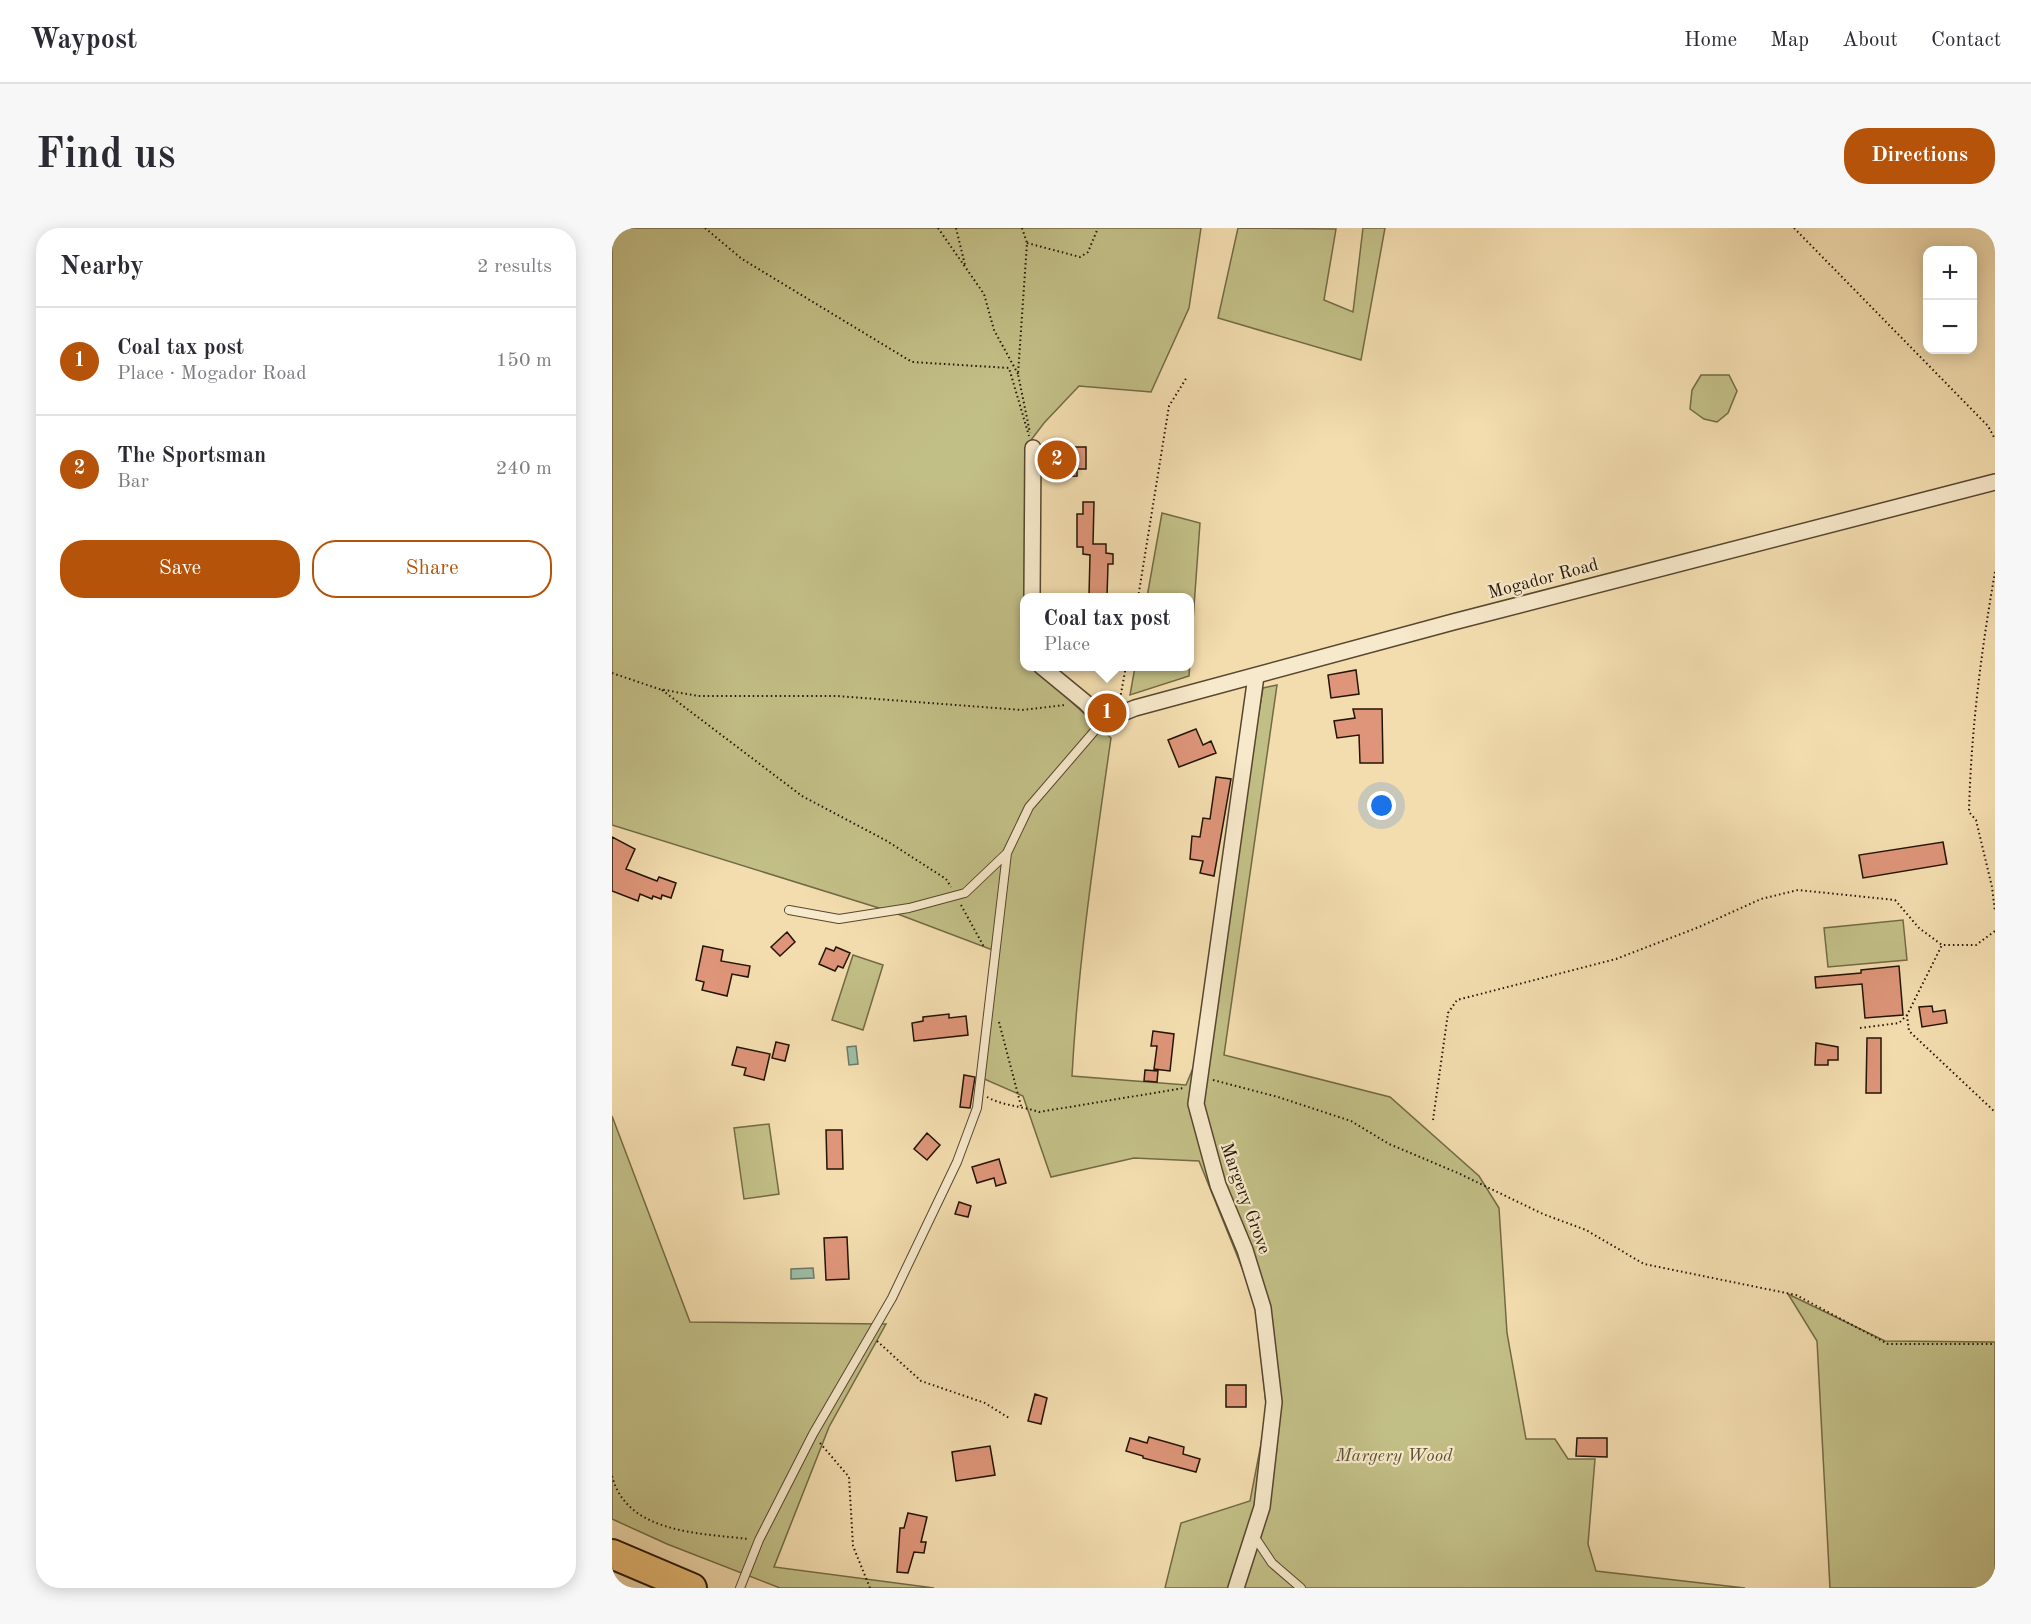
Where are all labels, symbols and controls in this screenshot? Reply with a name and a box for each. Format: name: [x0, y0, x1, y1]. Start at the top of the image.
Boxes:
text: Waypost: [30, 27, 137, 55]
text: Home: [1684, 30, 1737, 51]
text: Map: [1770, 30, 1809, 51]
text: About: [1842, 30, 1898, 51]
text: Contact: [1931, 30, 2001, 51]
button: Directions: [1844, 128, 1995, 184]
text: Find us: [36, 135, 175, 177]
map controls: [1923, 246, 1977, 354]
button: +: [1923, 246, 1977, 300]
text: Nearby: [60, 254, 144, 280]
text: 2 results: [477, 257, 552, 277]
button: −: [1923, 300, 1977, 354]
text: Coal tax post: [117, 337, 244, 359]
text: 1: [74, 351, 85, 371]
text: 150 m: [496, 351, 552, 371]
text: Place · Mogador Road: [117, 364, 307, 384]
pin: 2: [1038, 438, 1076, 482]
text: The Sportsman: [117, 445, 266, 467]
text: 2: [74, 459, 85, 479]
text: 240 m: [496, 459, 552, 479]
text: Bar: [117, 472, 149, 492]
button: Save: [60, 540, 300, 598]
button: Share: [312, 540, 552, 598]
street label: Mogador Road: [1486, 556, 1600, 602]
popup: [1020, 593, 1194, 671]
text: Coal tax post: [1043, 608, 1171, 630]
text: Place: [1043, 635, 1090, 655]
pin: 1: [1088, 690, 1126, 736]
your location: [1367, 791, 1396, 820]
street label: Margery Grove: [1217, 1140, 1273, 1256]
park label: Margery Wood: [1334, 1447, 1453, 1465]

